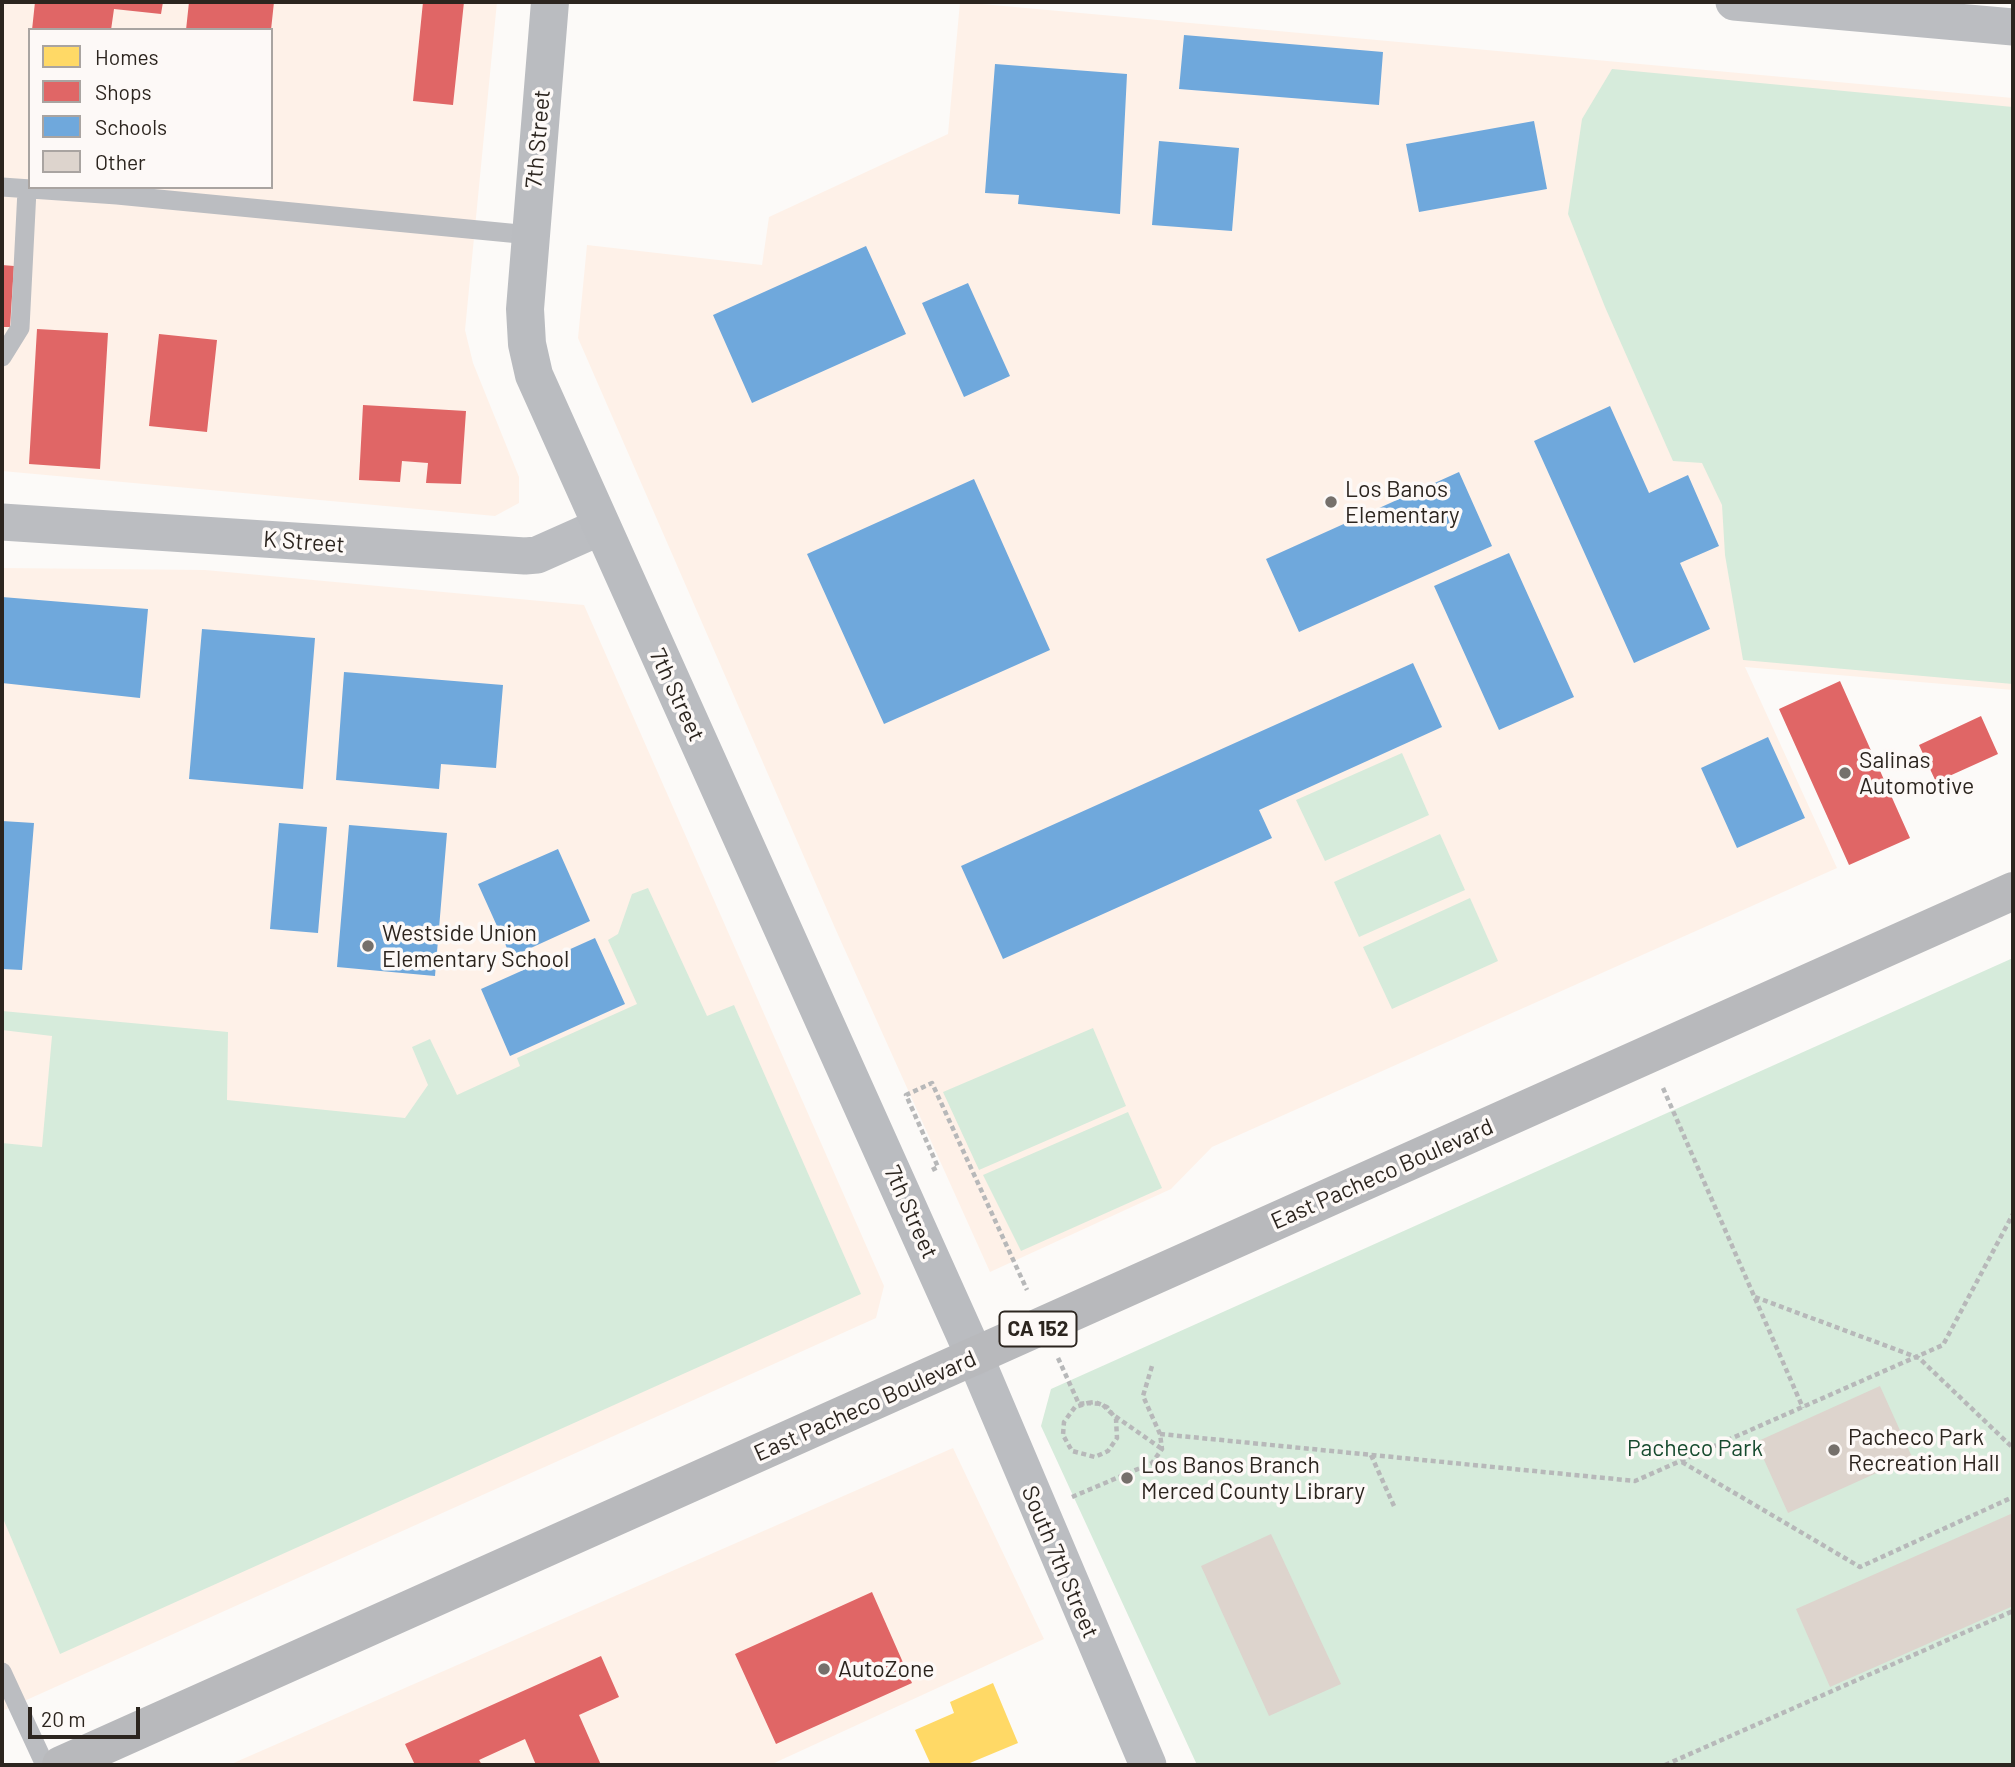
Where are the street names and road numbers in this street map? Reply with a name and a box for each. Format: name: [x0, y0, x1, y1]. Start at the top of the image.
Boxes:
street label: 7th Street: [520, 88, 556, 190]
street label: K Street: [262, 525, 346, 559]
street label: 7th Street: [644, 644, 710, 746]
street label: East Pacheco Boulevard: [1267, 1113, 1497, 1235]
street label: 7th Street: [878, 1161, 944, 1263]
road number: CA 152: [1000, 1312, 1076, 1346]
street label: East Pacheco Boulevard: [750, 1345, 980, 1467]
street label: South 7th Street: [1016, 1482, 1104, 1642]

